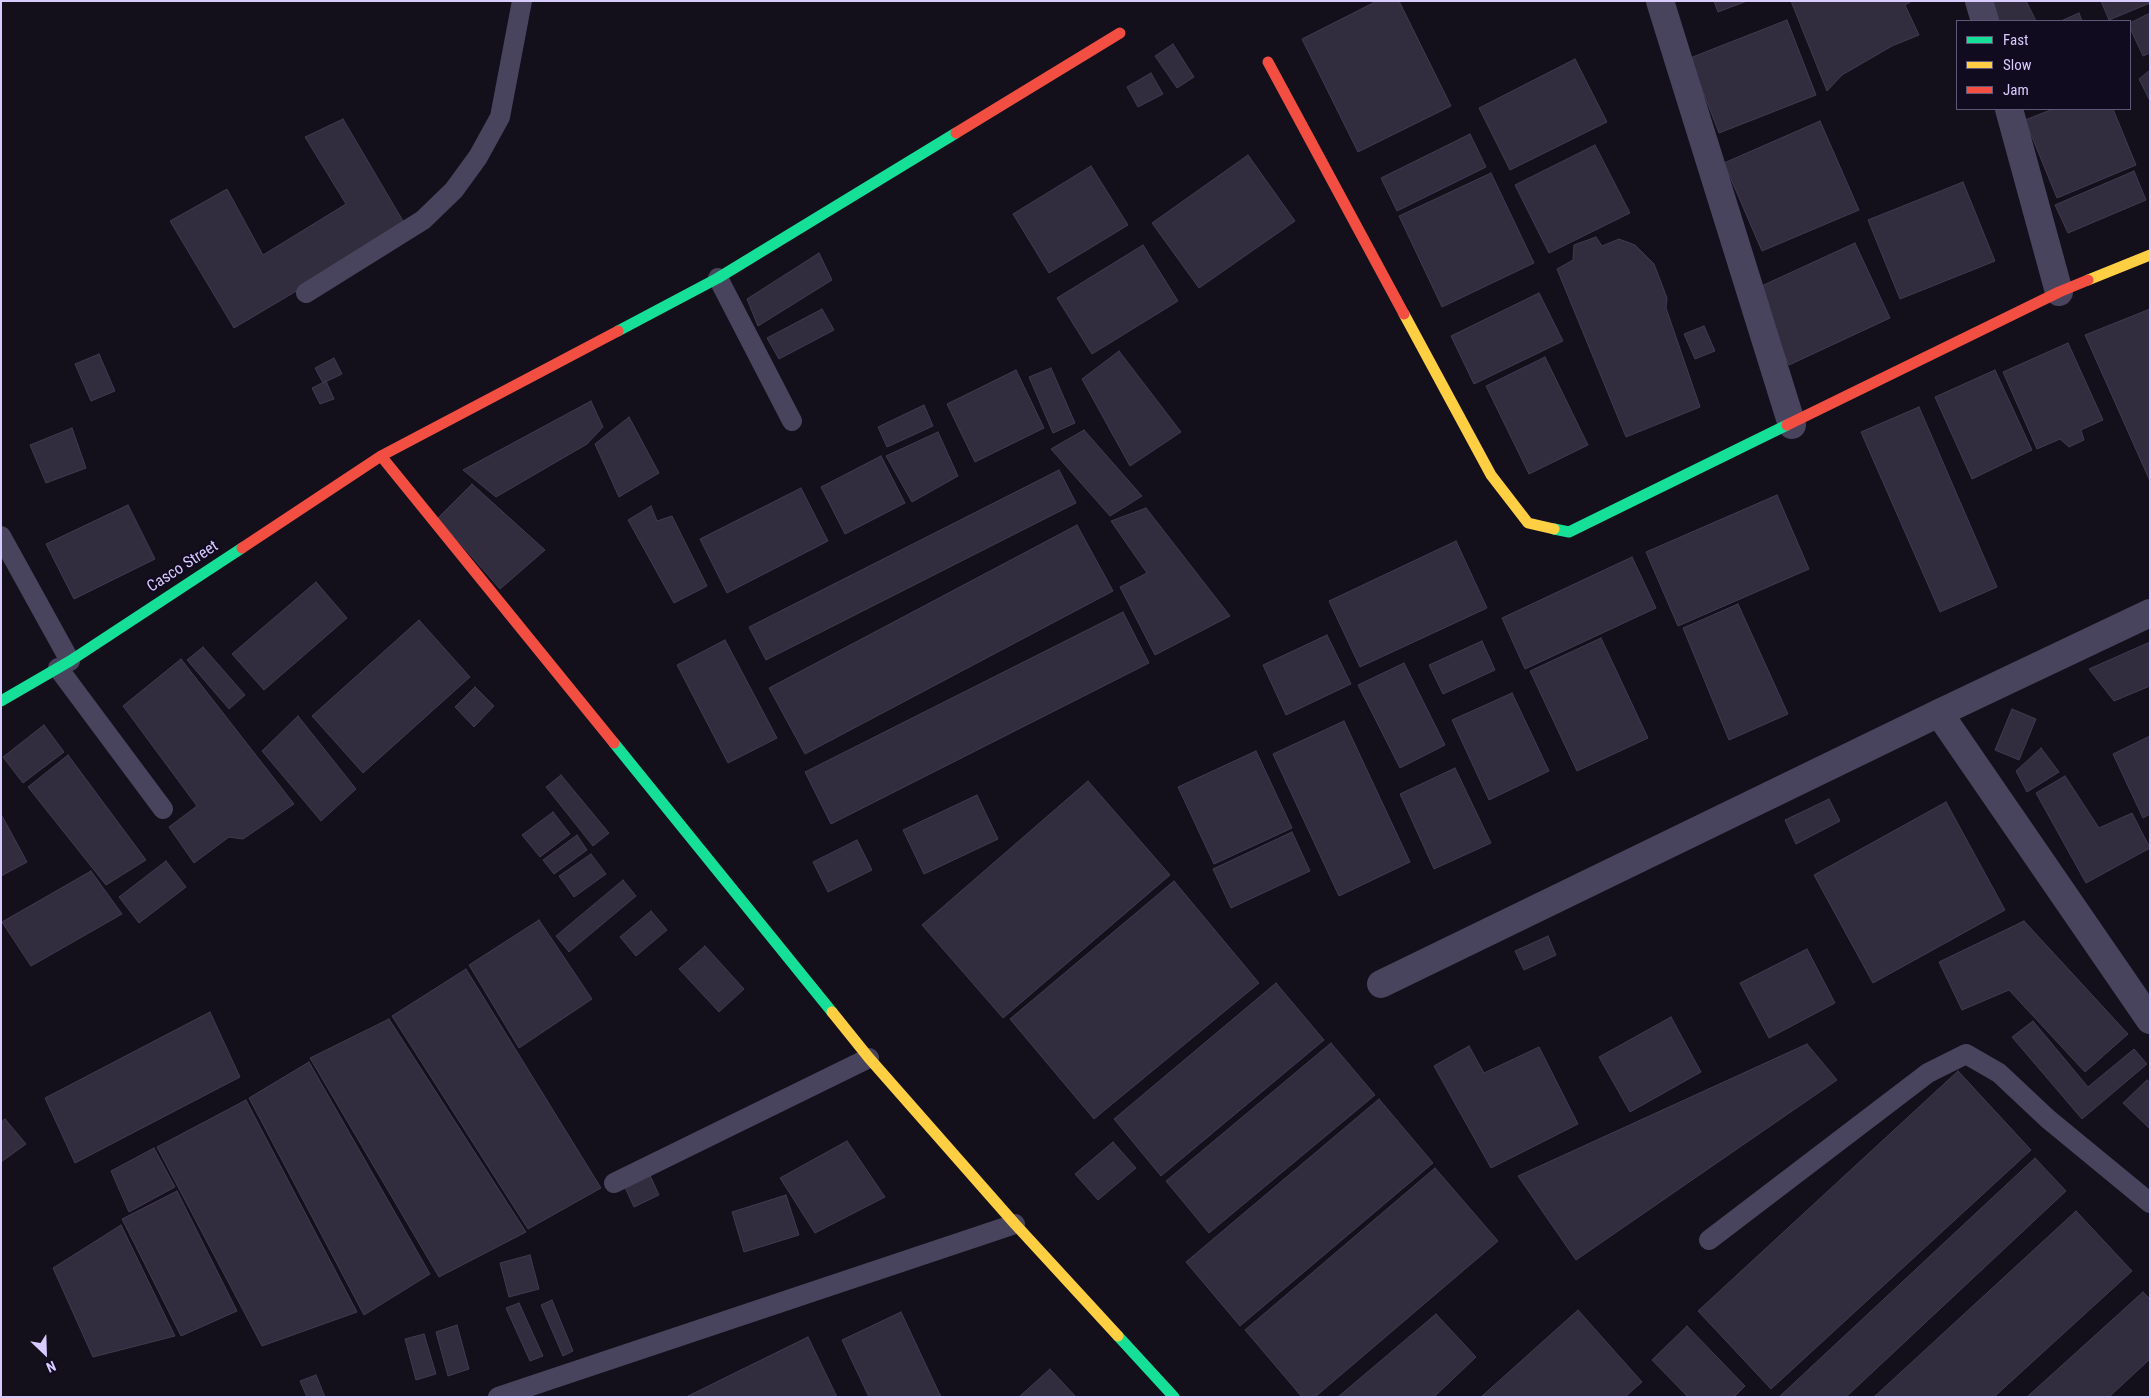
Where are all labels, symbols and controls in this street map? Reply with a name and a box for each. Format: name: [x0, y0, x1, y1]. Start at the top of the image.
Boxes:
legend: [1956, 20, 2131, 110]
text: Fast: [2003, 31, 2028, 49]
text: Slow: [2003, 56, 2032, 74]
text: Jam: [2003, 81, 2029, 99]
street label: Casco Street: [144, 537, 222, 597]
north arrow: [20, 1328, 70, 1378]
text: N: [44, 1358, 58, 1376]

